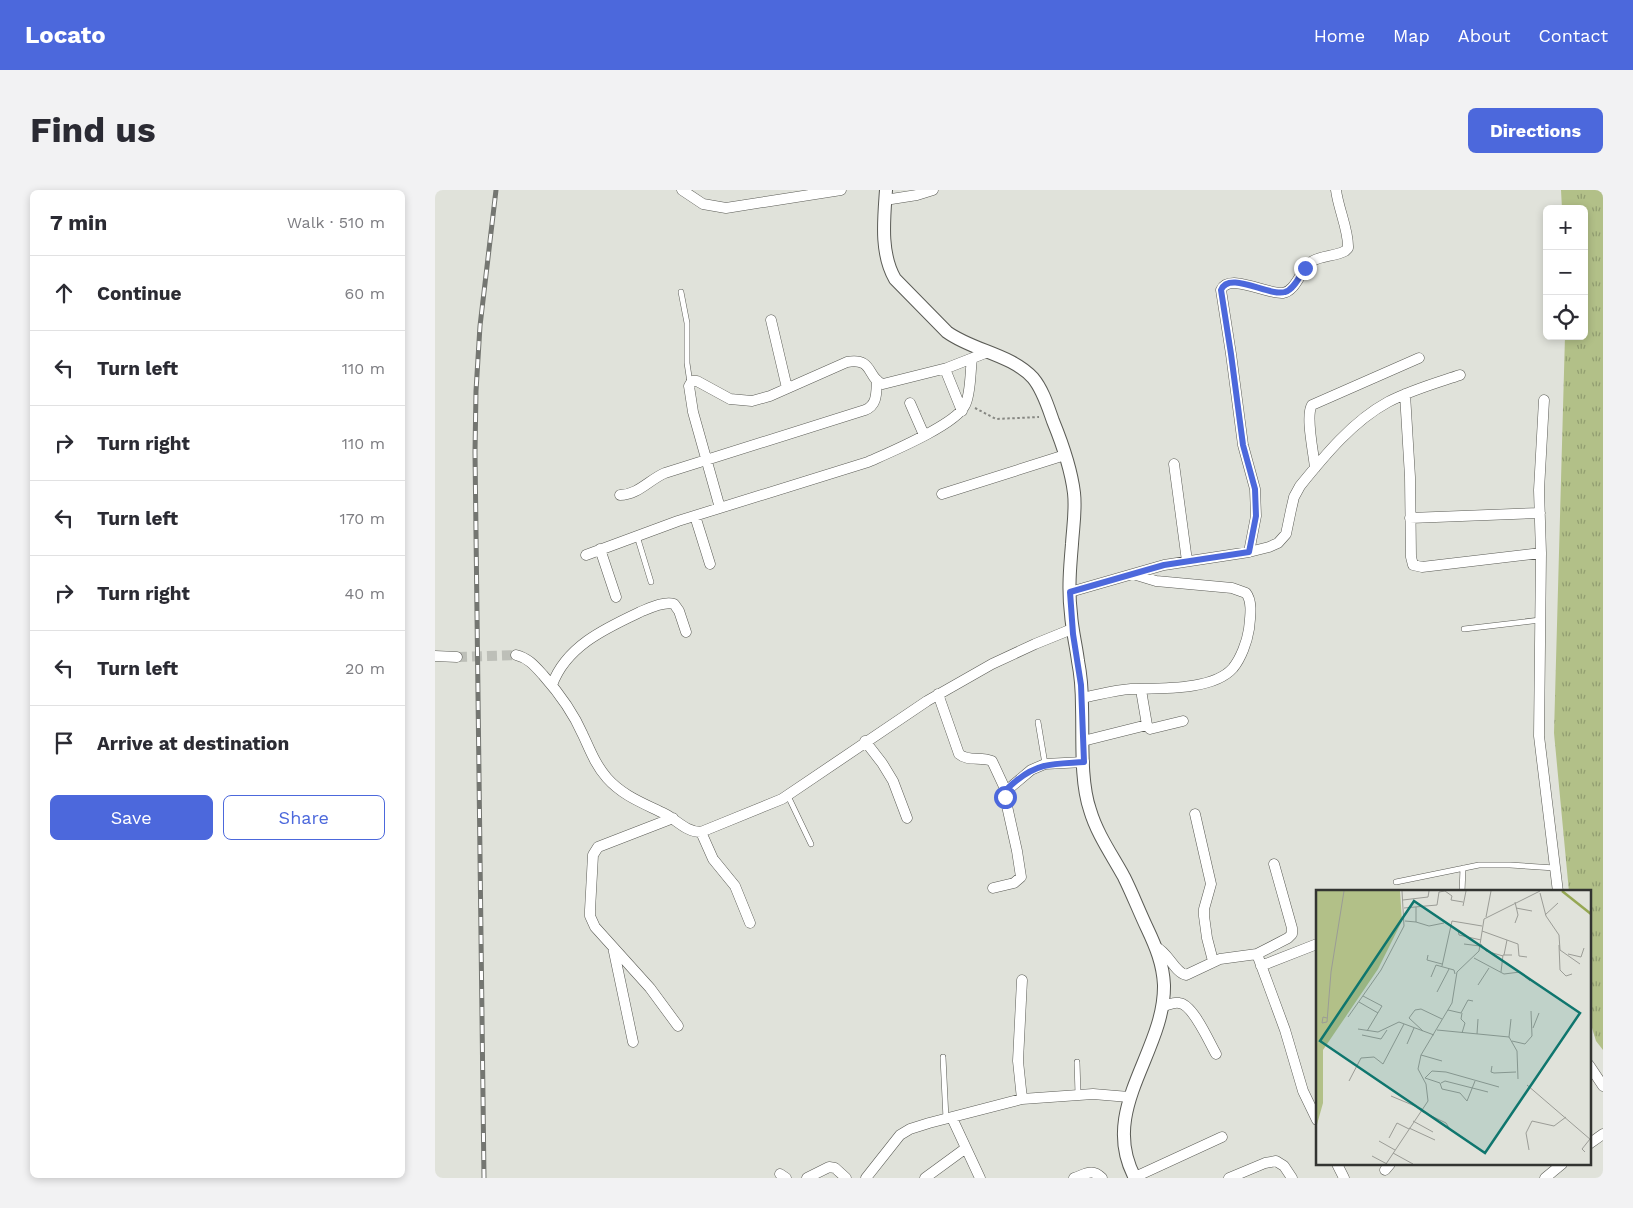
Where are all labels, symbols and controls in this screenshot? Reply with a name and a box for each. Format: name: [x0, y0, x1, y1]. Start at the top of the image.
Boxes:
text: Locato: [25, 21, 106, 49]
text: Home: [1314, 25, 1365, 46]
text: Map: [1393, 25, 1430, 46]
text: About: [1458, 25, 1510, 46]
text: Contact: [1538, 25, 1608, 46]
button: Directions: [1468, 108, 1603, 153]
text: Find us: [30, 109, 156, 151]
map controls: [1543, 205, 1588, 340]
button: +: [1543, 205, 1588, 250]
text: 7 min: [50, 210, 107, 235]
text: Walk · 510 m: [287, 213, 385, 232]
button: −: [1543, 250, 1588, 295]
route end: [1294, 257, 1317, 280]
icon: ahead: [50, 279, 78, 307]
text: Continue: [97, 282, 181, 305]
text: 60 m: [345, 284, 385, 303]
button: locate: [1543, 295, 1588, 340]
icon: left: [50, 354, 78, 382]
text: Turn left: [97, 357, 178, 380]
text: 110 m: [342, 359, 385, 378]
icon: right: [50, 429, 78, 457]
text: Turn right: [97, 432, 190, 455]
text: 110 m: [342, 434, 385, 453]
icon: left: [50, 504, 78, 532]
text: Turn left: [97, 507, 178, 530]
text: 170 m: [339, 509, 385, 528]
icon: right: [50, 579, 78, 607]
text: Turn right: [97, 582, 190, 605]
text: 40 m: [345, 584, 385, 603]
icon: left: [50, 654, 78, 682]
text: Turn left: [97, 657, 178, 680]
text: 20 m: [345, 659, 385, 678]
icon: arrive: [50, 729, 78, 757]
text: Arrive at destination: [97, 732, 289, 755]
route start: [994, 786, 1017, 809]
button: Save: [50, 795, 213, 840]
button: Share: [223, 795, 385, 840]
inset map: [1316, 890, 1591, 1166]

